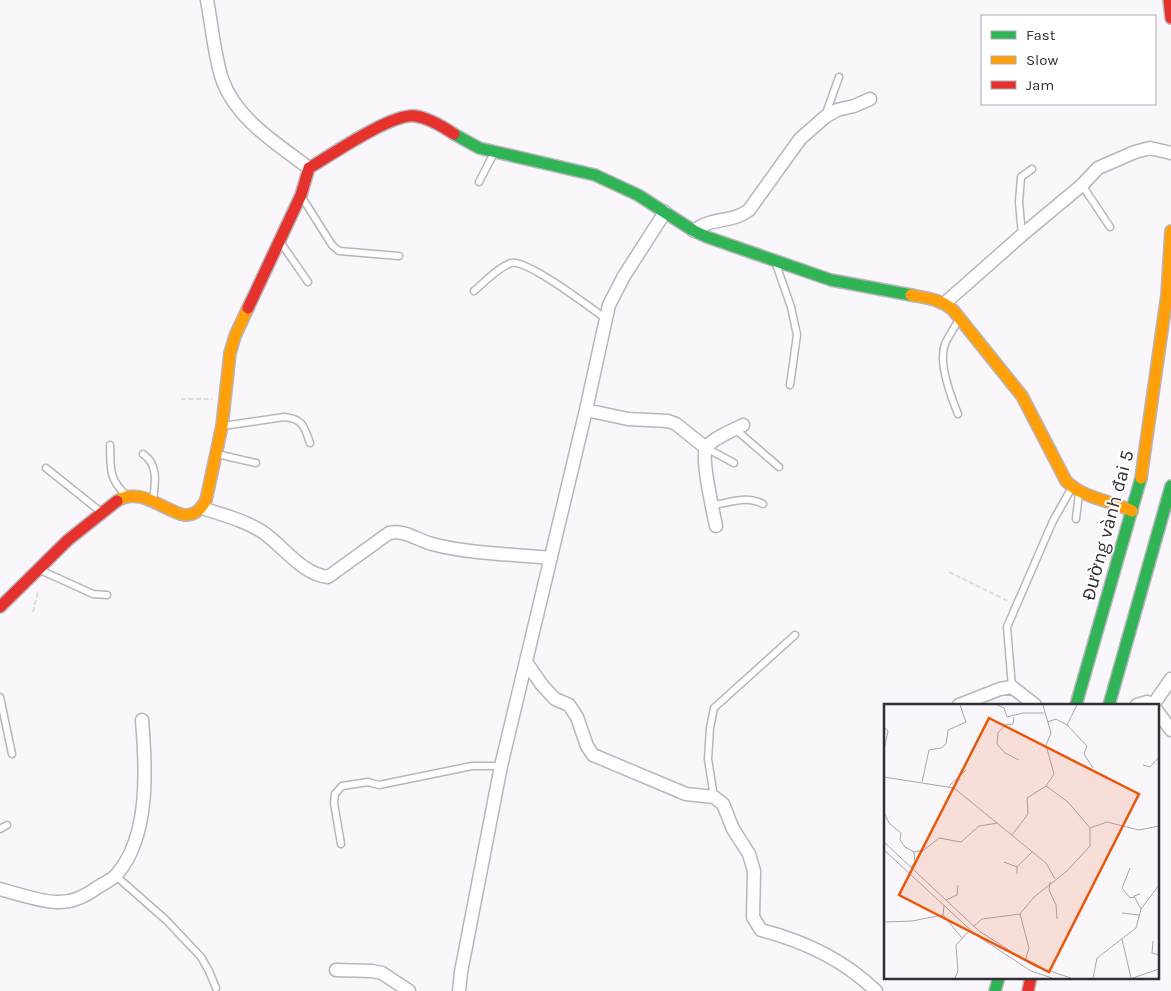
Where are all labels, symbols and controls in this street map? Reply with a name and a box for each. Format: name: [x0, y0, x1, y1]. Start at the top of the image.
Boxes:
legend: [981, 15, 1156, 105]
text: Fast: [1026, 26, 1056, 44]
text: Slow: [1026, 51, 1058, 69]
text: Jam: [1026, 76, 1054, 94]
street label: Đường vành đai 5: [1077, 448, 1139, 603]
inset map: [884, 704, 1158, 978]

